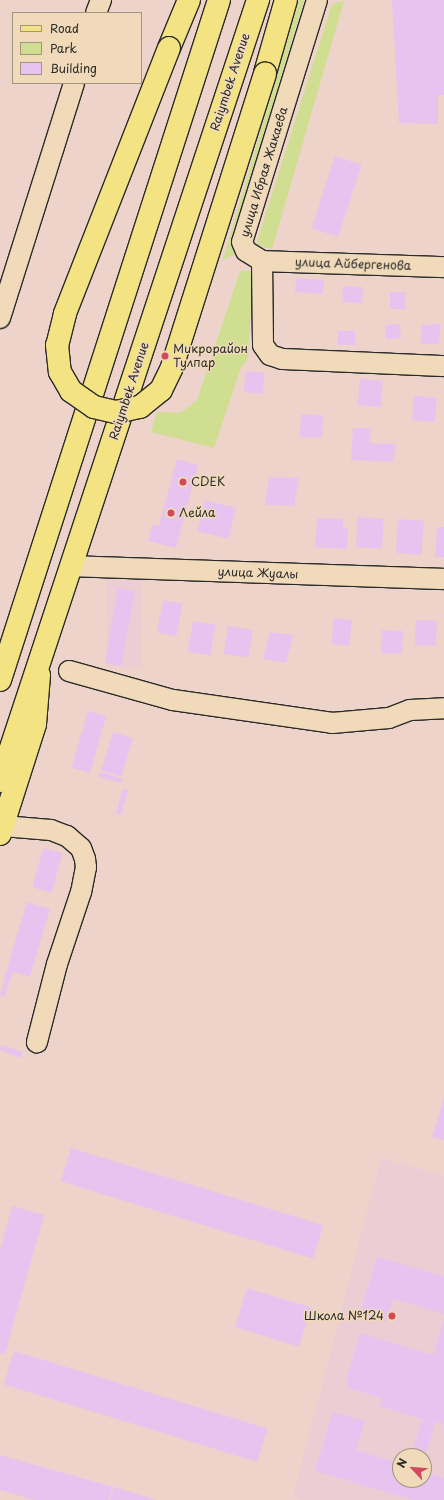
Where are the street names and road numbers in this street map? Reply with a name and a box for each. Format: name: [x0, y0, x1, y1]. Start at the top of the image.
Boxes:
street label: Raiymbek Avenue: [207, 31, 253, 133]
street label: улица Ибрая Жакаева: [237, 105, 291, 239]
street label: улица Айбергенова: [294, 255, 412, 273]
street label: Raiymbek Avenue: [106, 340, 152, 442]
street label: улица Жуалы: [217, 564, 299, 582]

